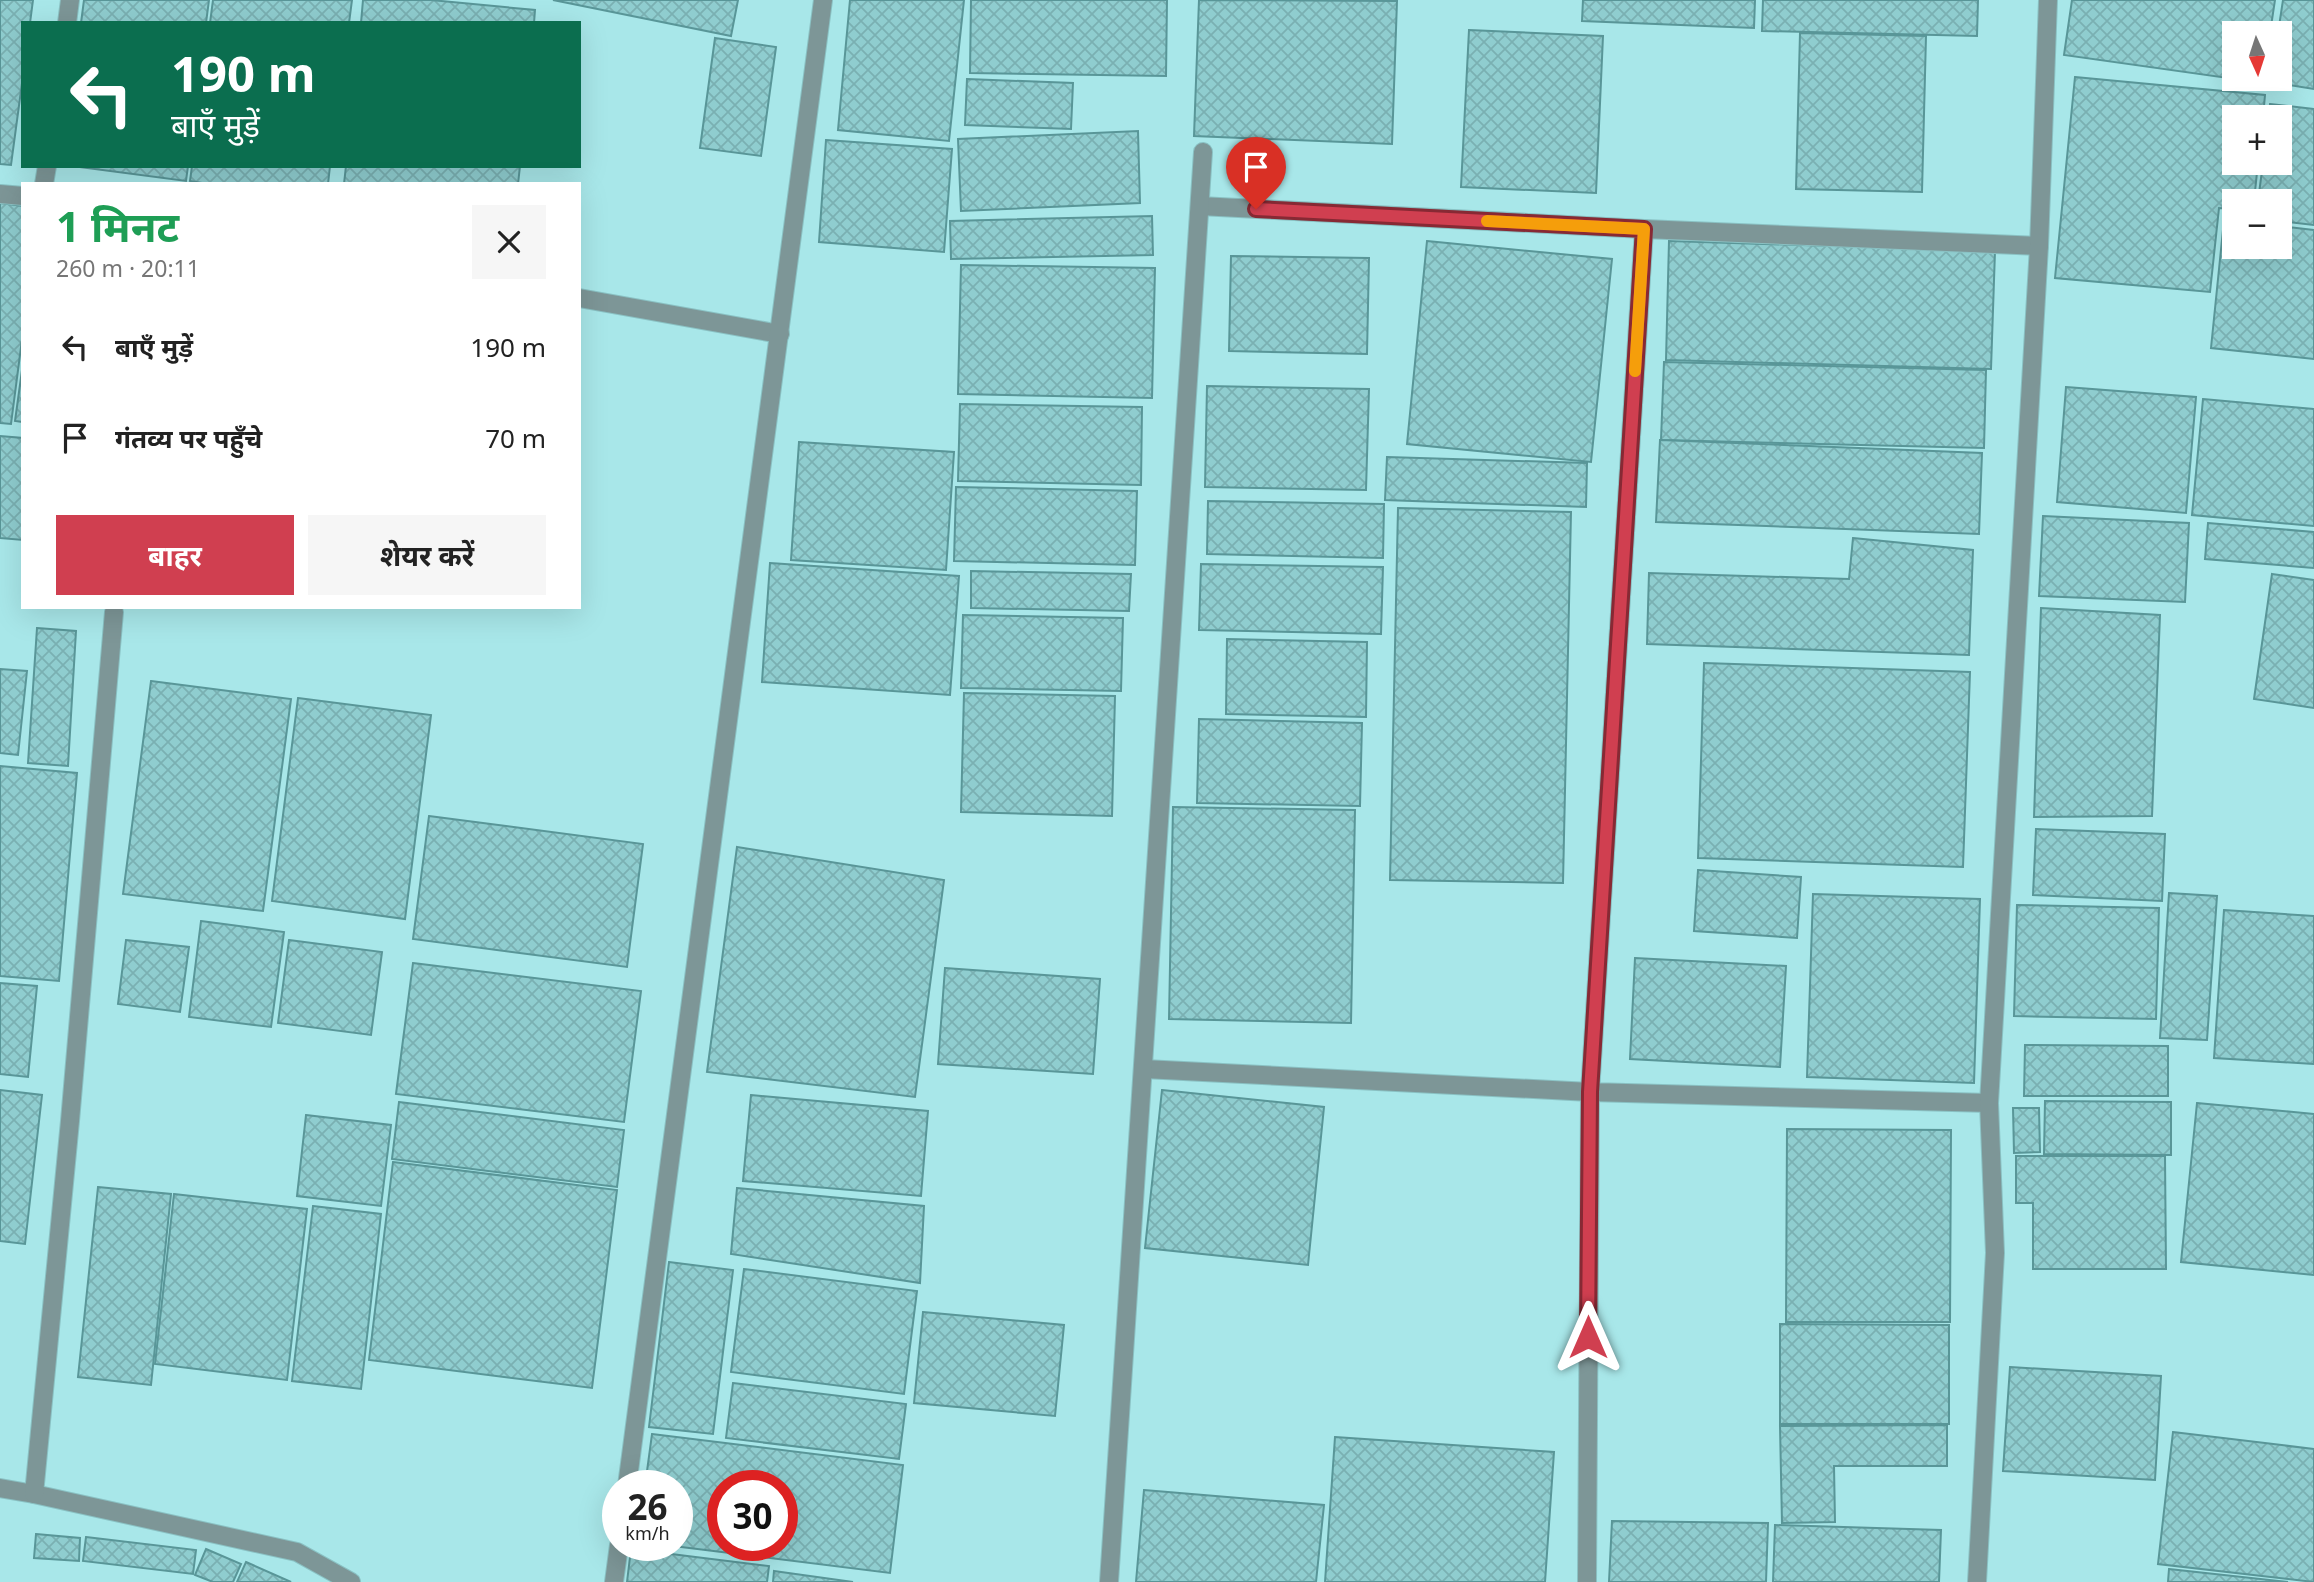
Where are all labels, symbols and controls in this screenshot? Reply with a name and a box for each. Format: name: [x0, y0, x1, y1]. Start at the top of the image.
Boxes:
north arrow: [2222, 21, 2292, 91]
map controls: [2222, 21, 2292, 259]
text: 190 m: [171, 40, 316, 106]
icon: left: [56, 49, 147, 140]
text: बाएँ मुड़ें: [171, 103, 260, 146]
button: +: [2222, 105, 2292, 175]
pin: [1226, 137, 1286, 209]
icon: arrive: [1237, 148, 1275, 186]
button: −: [2222, 189, 2292, 259]
text: 1 मिनट: [56, 197, 179, 254]
button: close: [472, 205, 546, 279]
text: 260 m · 20:11: [56, 252, 200, 284]
icon: left: [56, 328, 94, 366]
text: बाएँ मुड़ें: [115, 329, 193, 365]
text: 190 m: [470, 329, 546, 365]
icon: arrive: [56, 419, 94, 457]
text: गंतव्य पर पहुँचे: [115, 420, 262, 456]
text: 70 m: [485, 420, 546, 456]
button: बाहर: [56, 515, 294, 595]
button: शेयर करें: [308, 515, 546, 595]
position arrow: [1551, 1300, 1625, 1374]
speed limit sign: 30: [707, 1470, 798, 1561]
text: 26: [627, 1483, 668, 1530]
text: km/h: [625, 1521, 670, 1545]

